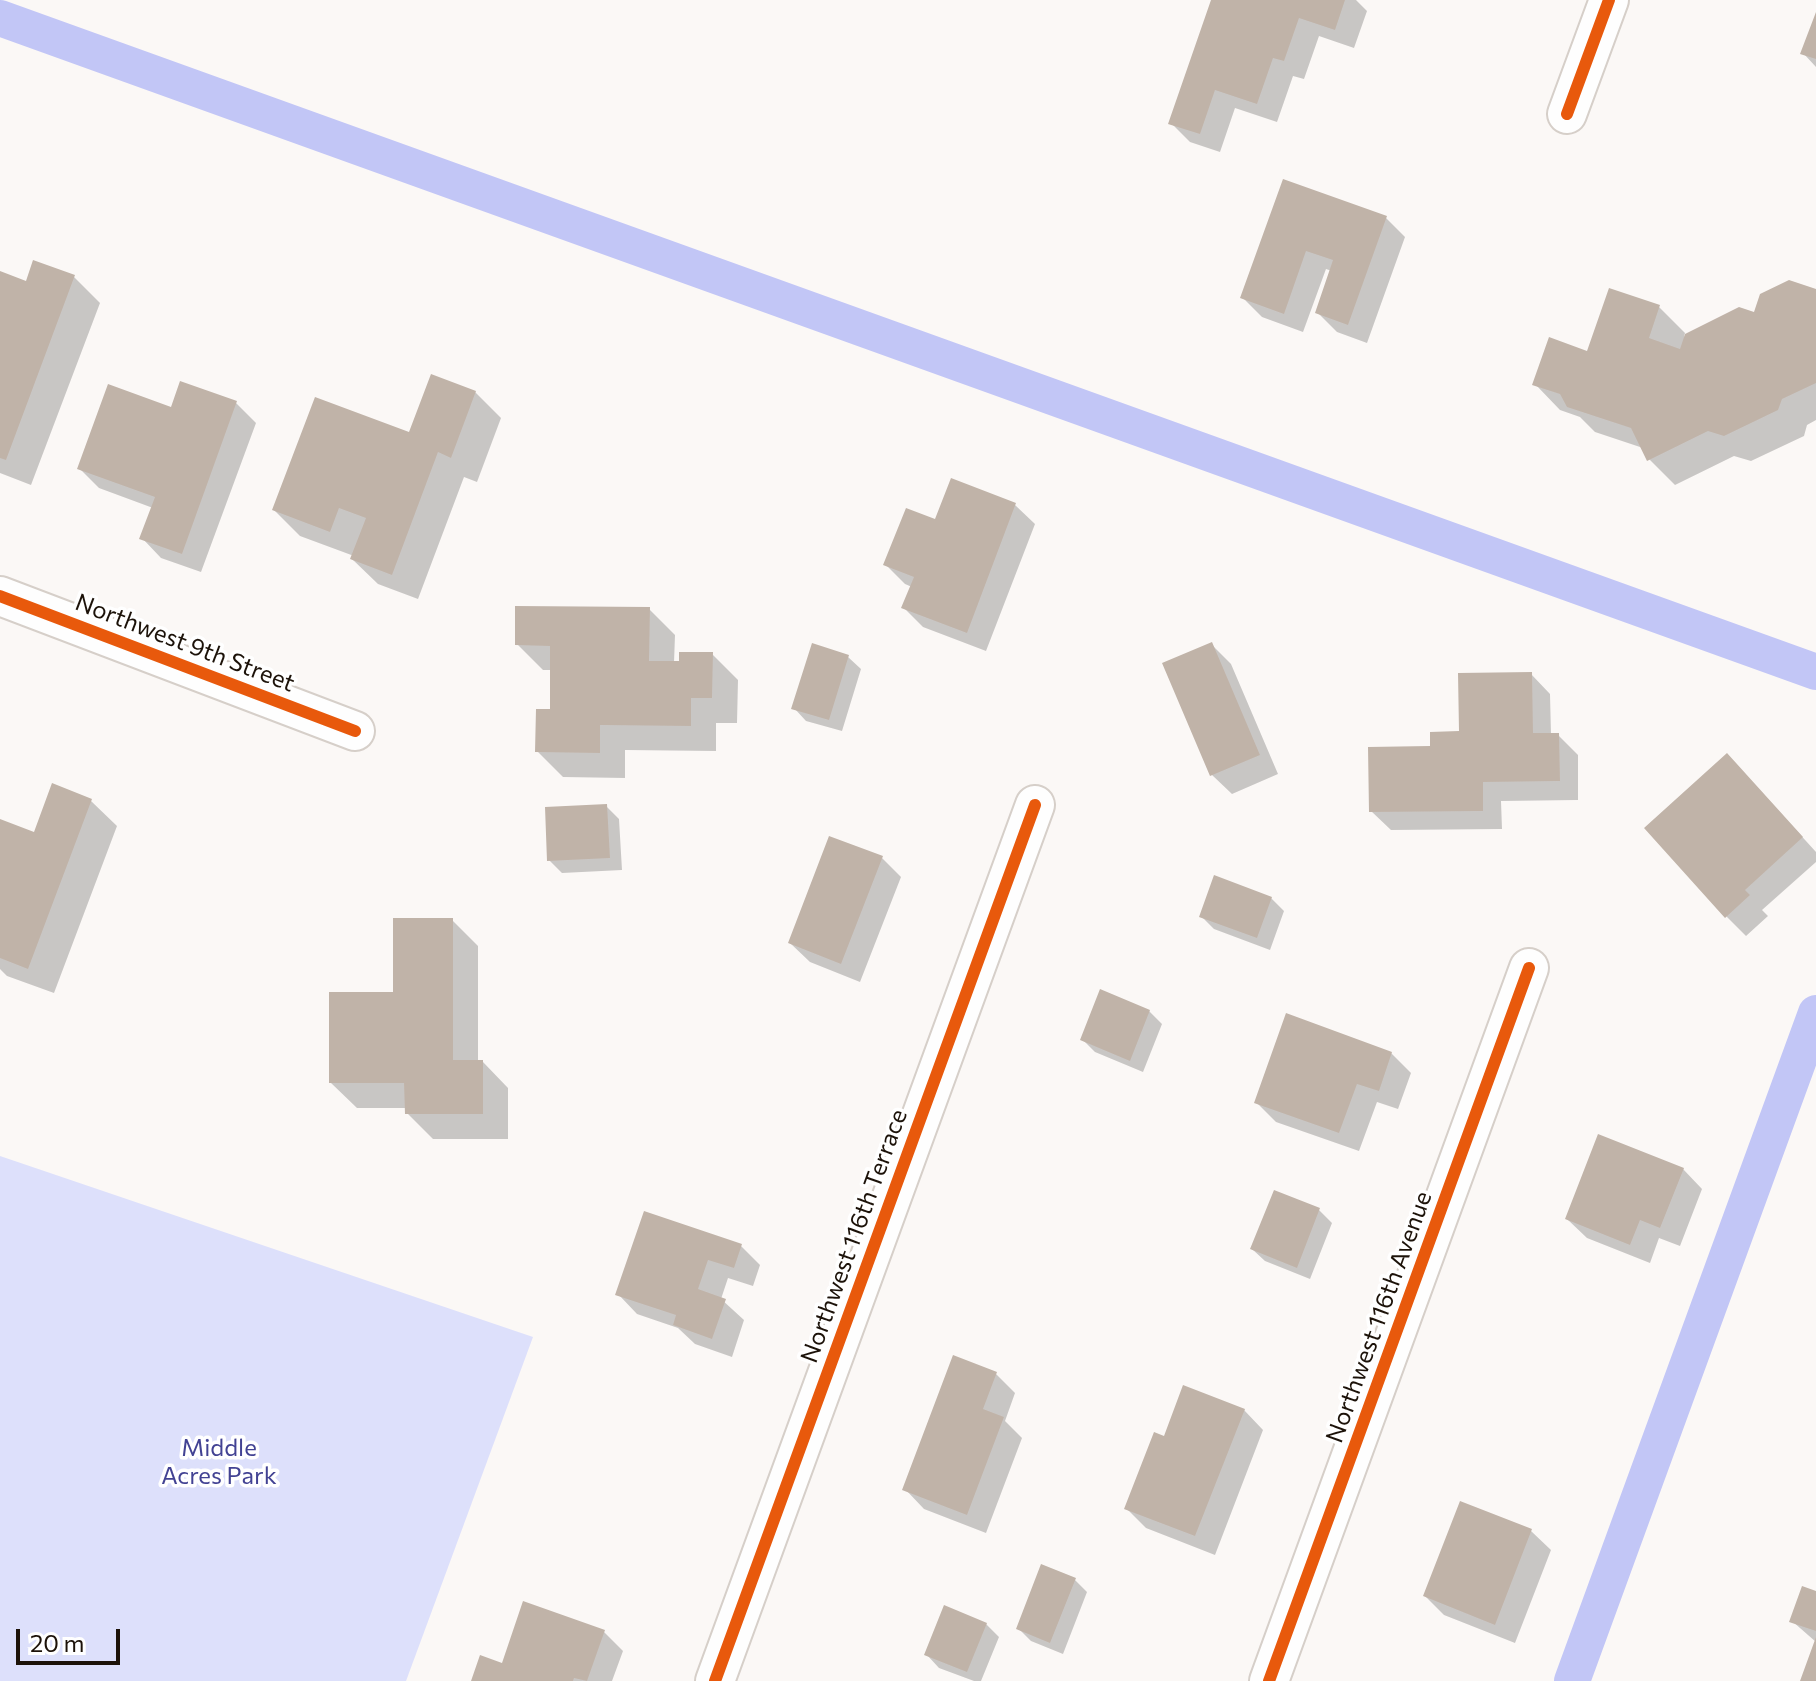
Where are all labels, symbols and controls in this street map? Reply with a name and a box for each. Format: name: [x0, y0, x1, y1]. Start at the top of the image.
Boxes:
street label: Northwest 9th Street: [71, 588, 299, 698]
street label: Northwest 116th Terrace: [795, 1105, 913, 1367]
street label: Northwest 116th Avenue: [1320, 1187, 1438, 1447]
park label: Middle Acres Park: [161, 1434, 277, 1490]
scale bar: [20, 1613, 124, 1663]
text: 20 m: [30, 1628, 84, 1657]

